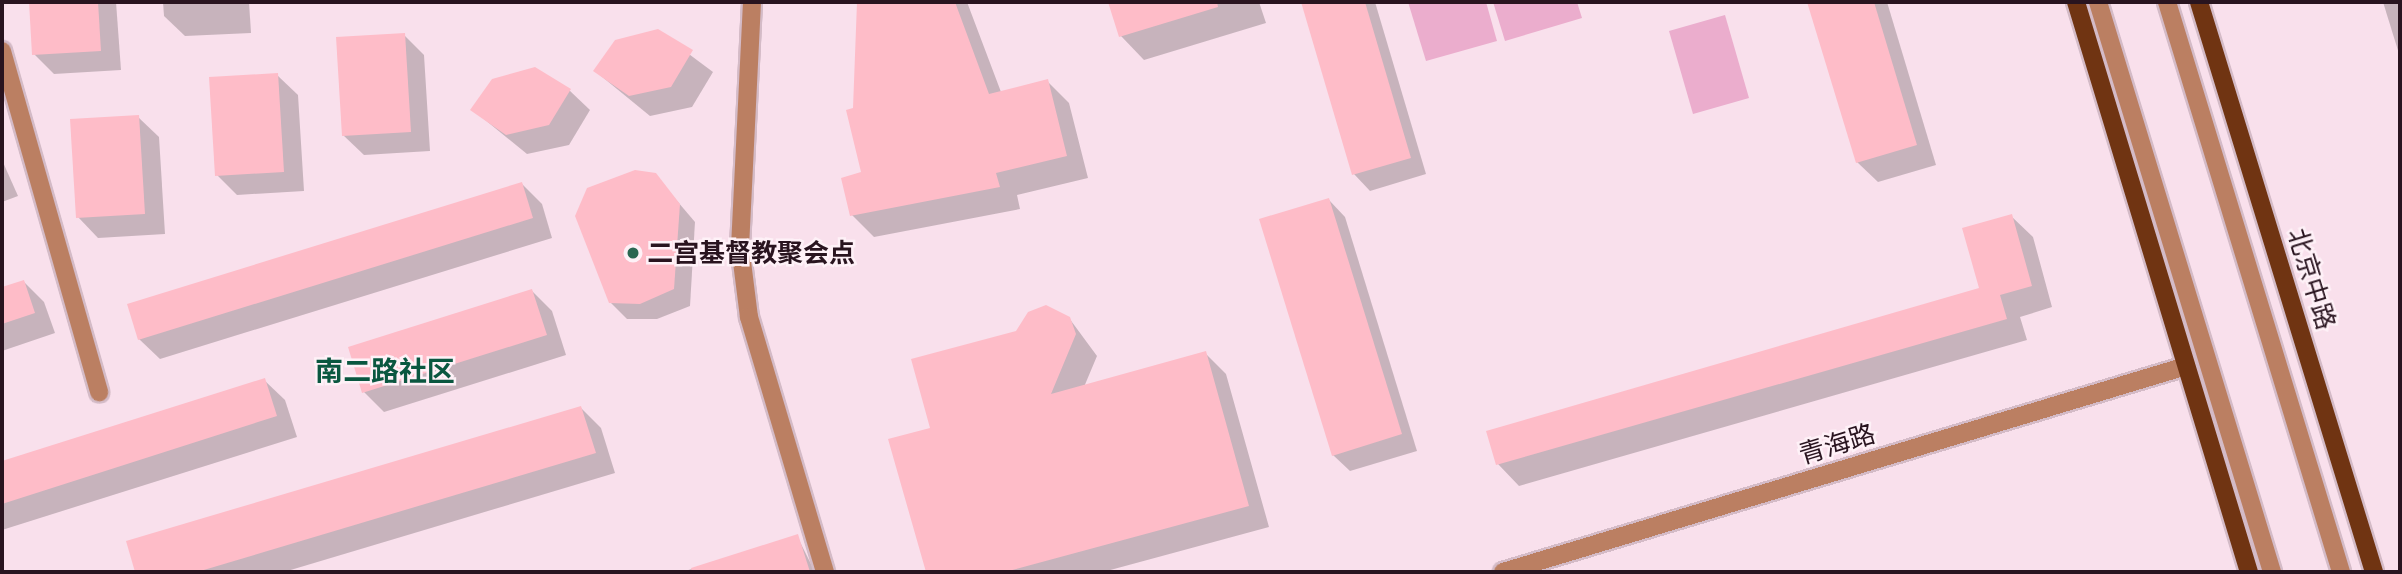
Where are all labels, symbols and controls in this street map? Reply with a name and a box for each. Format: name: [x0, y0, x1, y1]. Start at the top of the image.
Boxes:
street label: 北京中路: [2282, 225, 2342, 333]
place label: 二宫基督教聚会点: [647, 237, 855, 269]
marker: 二宫基督教聚会点: [625, 245, 641, 261]
district label: 南二路社区: [315, 354, 455, 388]
street label: 青海路: [1795, 418, 1879, 470]

